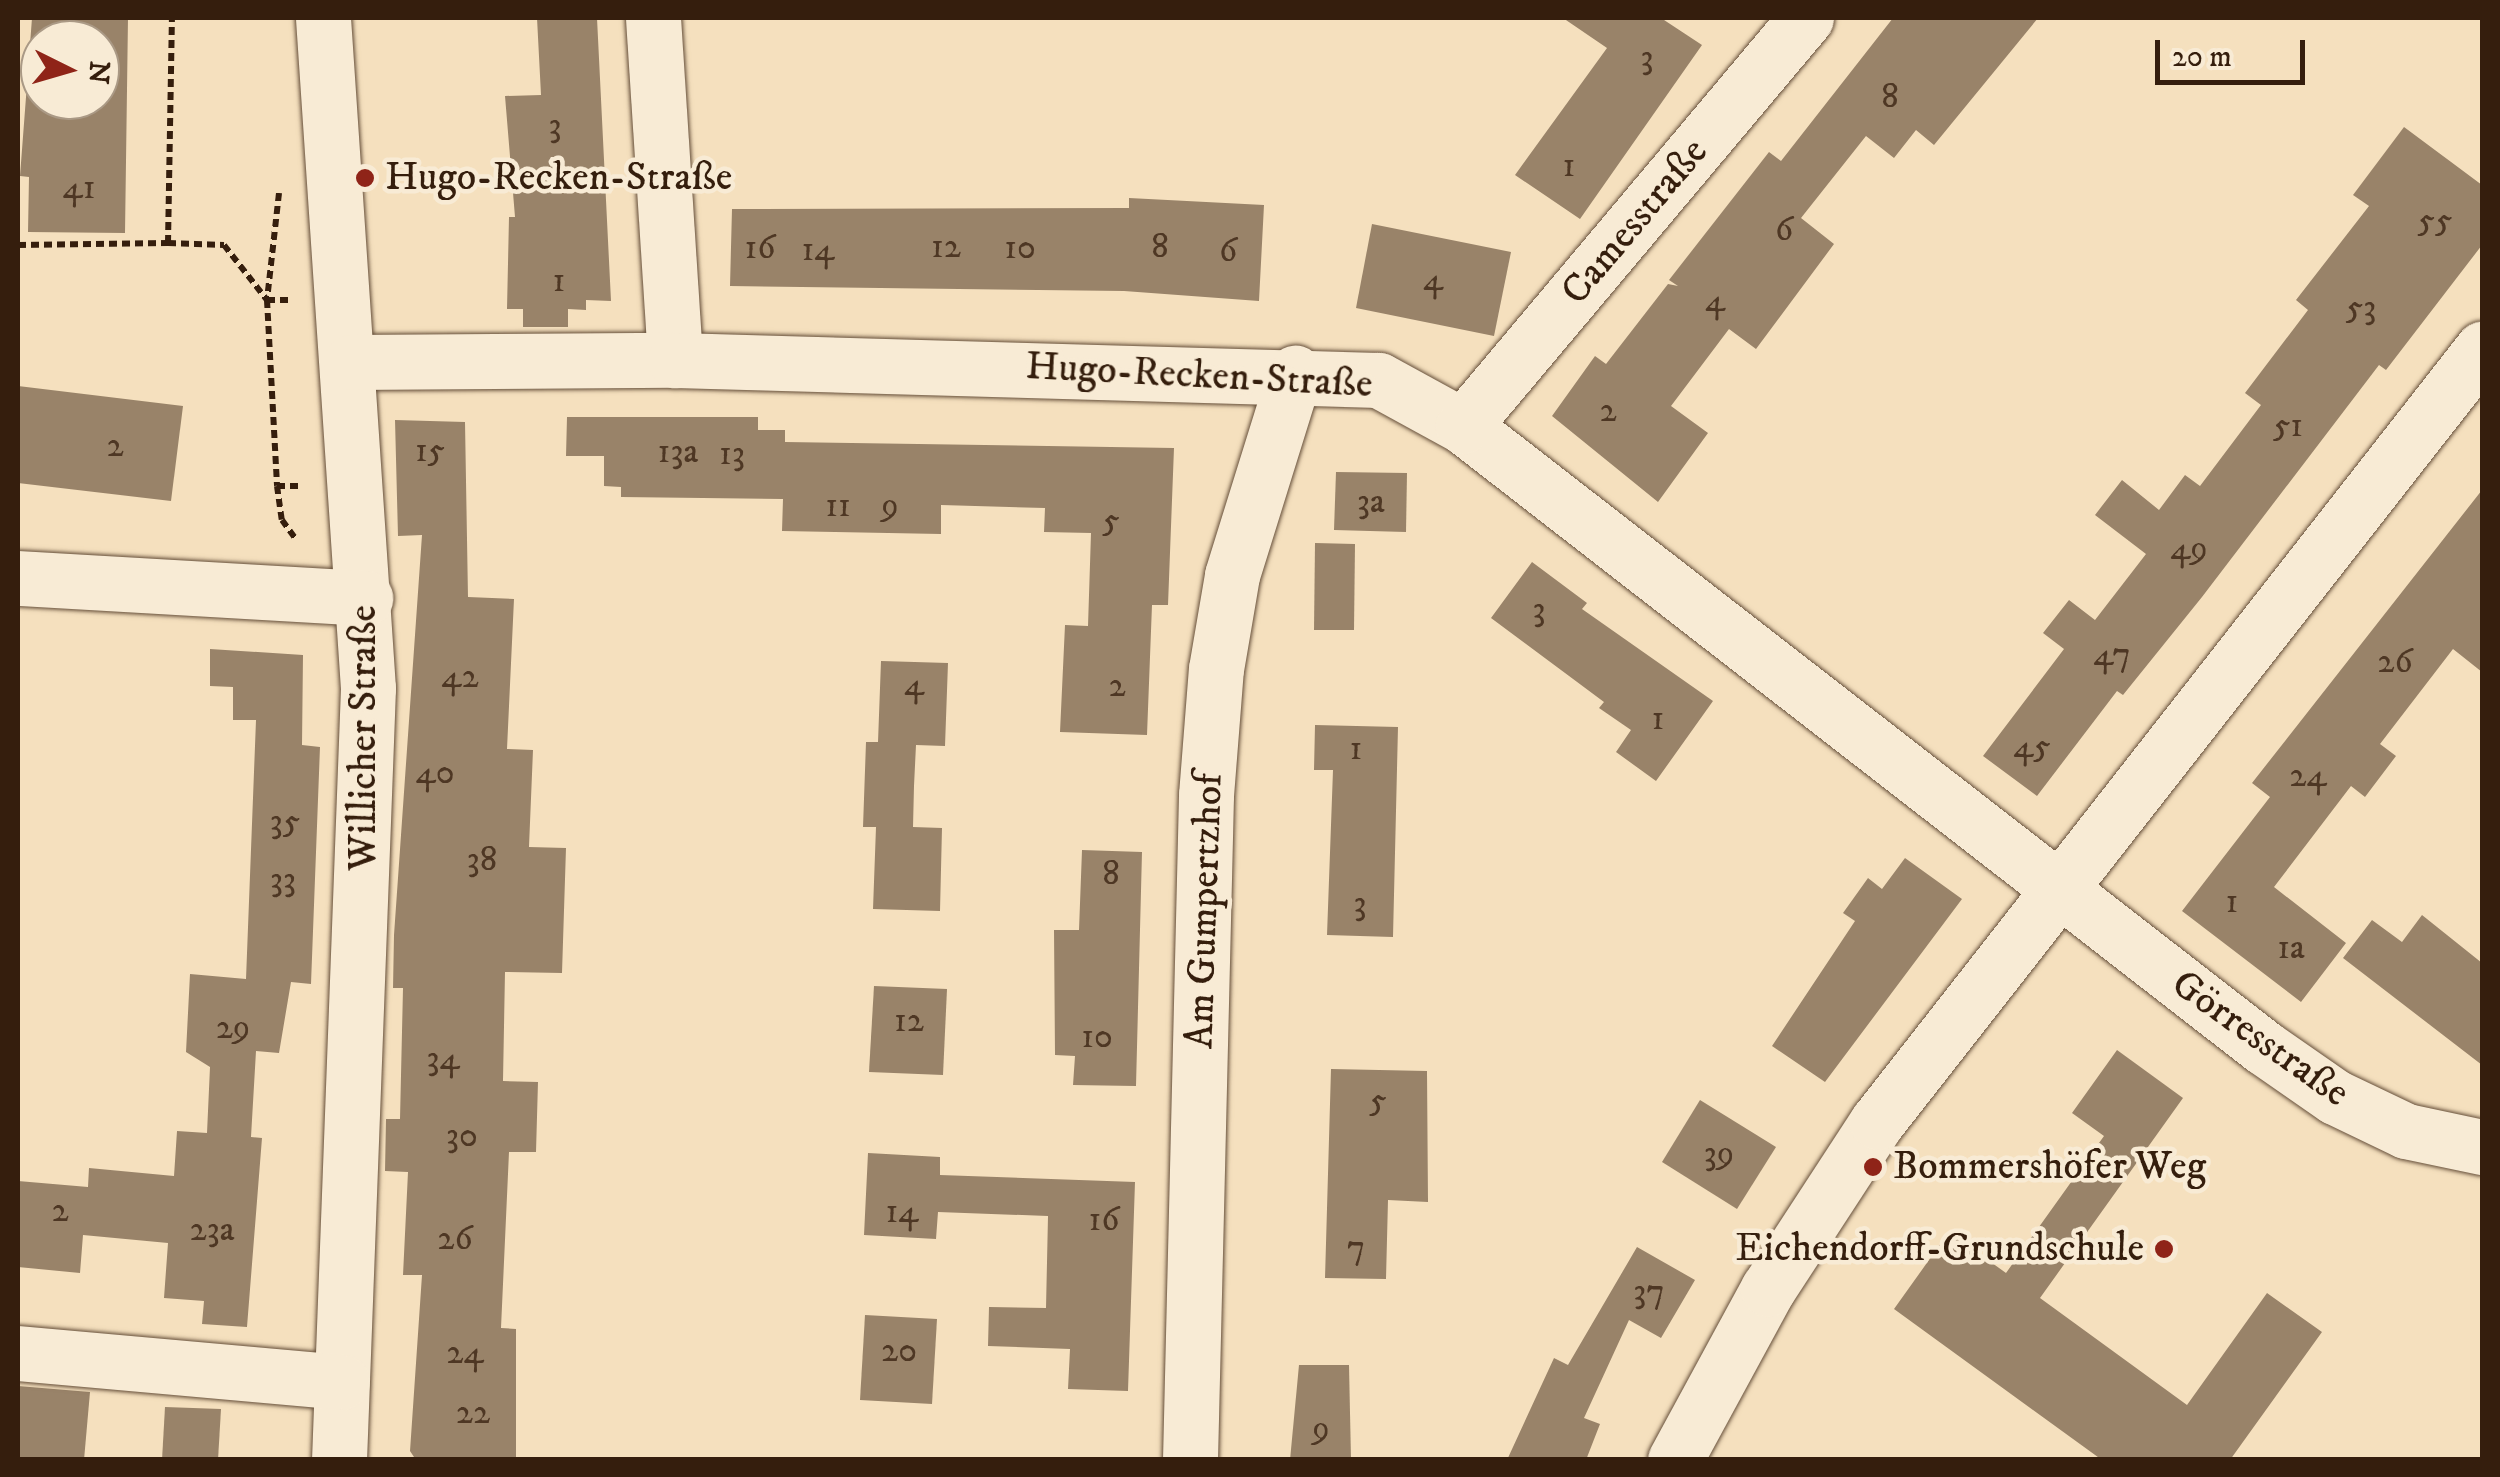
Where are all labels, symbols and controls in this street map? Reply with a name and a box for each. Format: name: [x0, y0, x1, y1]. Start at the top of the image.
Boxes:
north arrow: [20, 20, 120, 120]
scale bar: [2160, 20, 2310, 82]
house number: 3: [1640, 37, 1654, 79]
text: 20 m: [2172, 39, 2232, 76]
text: N: [80, 60, 117, 85]
house number: 8: [1881, 76, 1899, 118]
house number: 3: [548, 105, 562, 147]
street label: Camesstraße: [1552, 129, 1718, 315]
house number: 1: [1563, 145, 1575, 187]
place label: Hugo-Recken-Straße: [385, 154, 732, 202]
house number: 41: [62, 167, 96, 209]
marker: Hugo-Recken-Straße: [354, 167, 376, 189]
house number: 55: [2418, 200, 2452, 242]
house number: 6: [1775, 209, 1793, 251]
house number: 12: [931, 226, 961, 268]
house number: 8: [1151, 226, 1169, 268]
house number: 16: [745, 227, 775, 269]
house number: 10: [1004, 227, 1036, 269]
house number: 14: [801, 229, 835, 271]
house number: 6: [1219, 230, 1237, 272]
house number: 4: [1423, 259, 1443, 301]
house number: 1: [553, 260, 565, 302]
house number: 4: [1705, 280, 1725, 322]
house number: 53: [2346, 287, 2376, 329]
street label: Hugo-Recken-Straße: [1024, 343, 1374, 409]
house number: 2: [1599, 390, 1617, 432]
house number: 51: [2273, 405, 2303, 447]
house number: 2: [106, 425, 124, 467]
house number: 15: [415, 430, 445, 472]
house number: 13a: [658, 431, 698, 473]
house number: 13: [719, 433, 745, 475]
house number: 3a: [1357, 481, 1385, 523]
house number: 11: [825, 485, 851, 527]
house number: 9: [881, 485, 899, 527]
house number: 5: [1102, 500, 1120, 542]
house number: 49: [2170, 528, 2208, 570]
house number: 3: [1532, 589, 1546, 631]
street label: Willicher Straße: [340, 605, 388, 871]
house number: 47: [2093, 634, 2131, 676]
house number: 26: [2377, 641, 2413, 683]
house number: 42: [441, 656, 479, 698]
house number: 4: [904, 664, 924, 706]
house number: 2: [1108, 665, 1126, 707]
house number: 1: [1652, 698, 1664, 740]
house number: 45: [2013, 726, 2051, 768]
house number: 1: [1350, 728, 1362, 770]
house number: 40: [416, 752, 454, 794]
house number: 24: [2289, 755, 2327, 797]
street label: Am Gumpertzhof: [1176, 772, 1234, 1050]
house number: 35: [270, 801, 300, 843]
house number: 38: [467, 839, 497, 881]
house number: 8: [1102, 853, 1120, 895]
house number: 33: [270, 859, 296, 901]
house number: 1: [2226, 881, 2238, 923]
house number: 3: [1353, 883, 1367, 925]
house number: 1a: [2277, 927, 2305, 969]
street label: Görresstraße: [2162, 960, 2358, 1118]
house number: 12: [894, 1000, 924, 1042]
house number: 29: [216, 1007, 250, 1049]
house number: 10: [1081, 1016, 1113, 1058]
house number: 34: [426, 1038, 460, 1080]
house number: 5: [1369, 1080, 1387, 1122]
house number: 30: [446, 1115, 478, 1157]
house number: 39: [1704, 1133, 1734, 1175]
place label: Bommershöfer Weg: [1893, 1143, 2206, 1191]
marker: Bommershöfer Weg: [1862, 1156, 1884, 1178]
house number: 2: [51, 1190, 69, 1232]
house number: 14: [885, 1191, 919, 1233]
house number: 16: [1089, 1199, 1119, 1241]
house number: 23a: [189, 1209, 235, 1251]
house number: 26: [437, 1218, 473, 1260]
place label: Eichendorff-Grundschule: [1735, 1225, 2144, 1273]
house number: 7: [1347, 1227, 1365, 1269]
marker: Eichendorff-Grundschule: [2153, 1238, 2175, 1260]
house number: 37: [1633, 1271, 1665, 1313]
house number: 20: [881, 1330, 917, 1372]
house number: 24: [446, 1332, 484, 1374]
house number: 22: [456, 1392, 490, 1434]
house number: 9: [1312, 1408, 1330, 1450]

